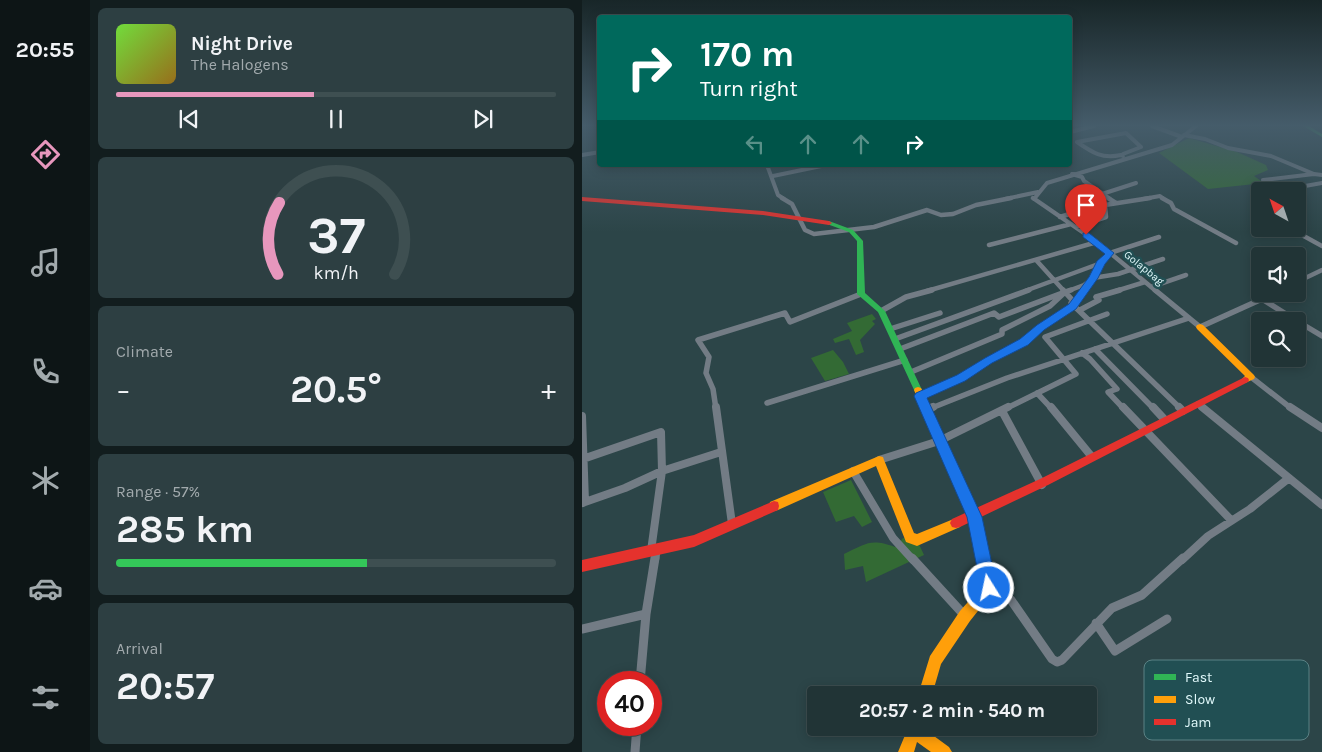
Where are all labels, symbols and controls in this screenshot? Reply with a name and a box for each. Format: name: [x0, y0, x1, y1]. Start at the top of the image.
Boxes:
text: Night Drive: [191, 33, 293, 55]
text: 170 m: [700, 34, 794, 75]
icon: right: [617, 35, 682, 100]
text: 20:55: [16, 37, 74, 63]
text: The Halogens: [191, 55, 289, 74]
text: Turn right: [700, 76, 798, 102]
icon: previous: [175, 105, 203, 133]
icon: pause: [322, 105, 350, 133]
icon: next: [469, 105, 497, 133]
icon: left: [741, 130, 769, 158]
icon: ahead: [794, 130, 822, 158]
icon: ahead: [847, 130, 875, 158]
icon: right: [900, 130, 928, 158]
icon: directions: [28, 137, 63, 172]
north arrow: [1251, 182, 1306, 238]
map controls: [1251, 182, 1306, 367]
pin: [1065, 184, 1107, 235]
icon: arrive: [1072, 191, 1100, 219]
text: 37: [307, 205, 365, 266]
icon: music: [28, 245, 63, 280]
button: sound: [1251, 247, 1306, 302]
street label: Golapbag: [1121, 248, 1167, 288]
text: km/h: [313, 263, 359, 284]
button: search: [1251, 312, 1306, 367]
text: Climate: [116, 342, 173, 361]
icon: phone: [28, 354, 63, 389]
text: 20.5°: [290, 367, 382, 412]
text: −: [116, 373, 131, 406]
text: +: [541, 373, 556, 406]
icon: climate: [28, 463, 63, 498]
text: Range · 57%: [116, 482, 200, 501]
text: 285 km: [116, 507, 254, 552]
position arrow: [962, 561, 1014, 613]
icon: car: [28, 571, 63, 606]
text: Arrival: [116, 639, 163, 658]
legend: [1144, 660, 1309, 740]
text: 20:57: [116, 664, 214, 709]
text: Fast: [1185, 669, 1212, 686]
speed limit sign: 40: [597, 671, 662, 736]
icon: filters: [28, 680, 63, 715]
text: Slow: [1185, 691, 1215, 708]
text: 20:57 · 2 min · 540 m: [859, 700, 1045, 722]
text: Jam: [1185, 714, 1211, 731]

